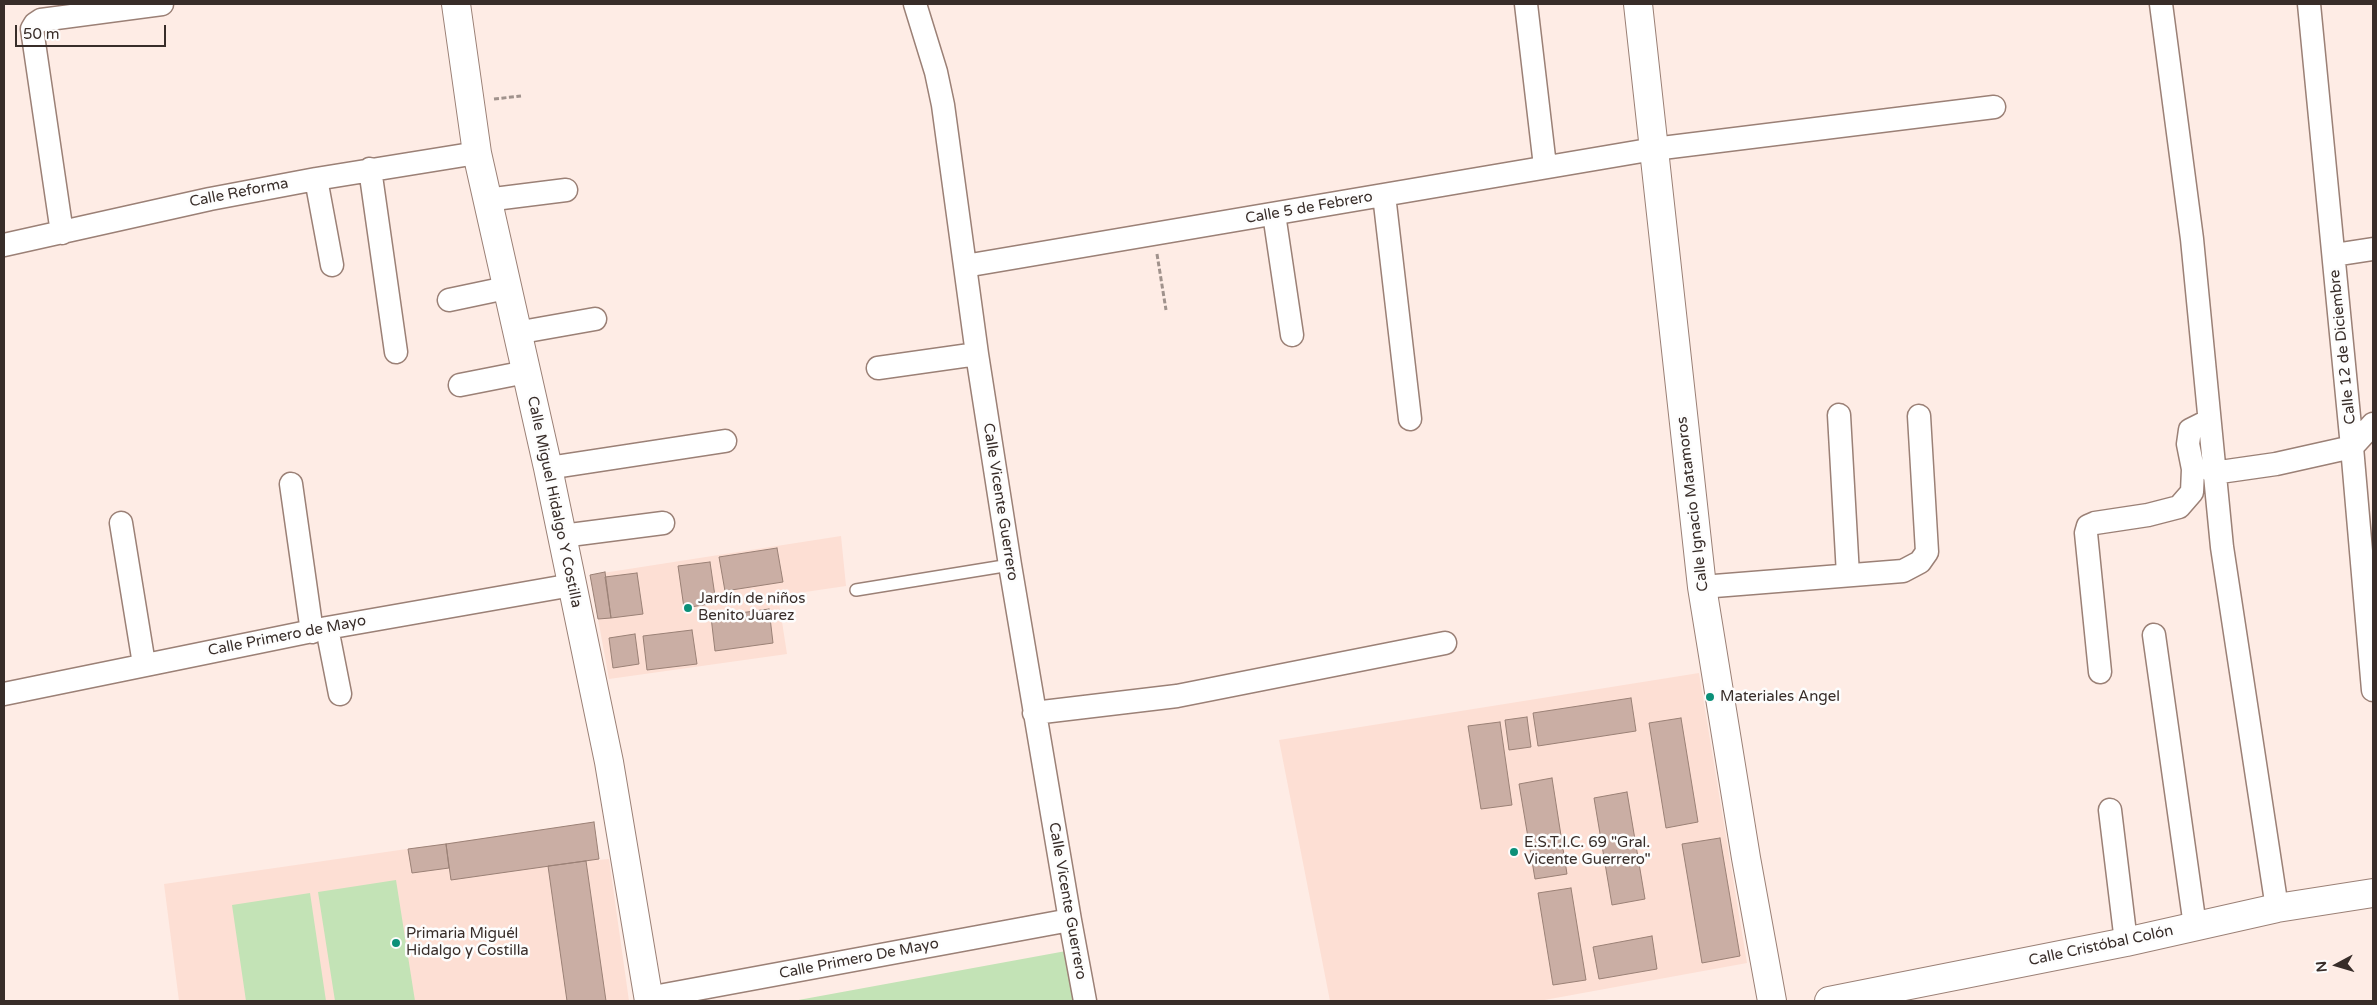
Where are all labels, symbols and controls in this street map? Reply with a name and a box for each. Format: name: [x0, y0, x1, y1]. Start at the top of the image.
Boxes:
scale bar: [18, 15, 169, 47]
text: 50 m: [23, 25, 60, 43]
street label: Calle Reforma: [188, 175, 290, 211]
street label: Calle 5 de Febrero: [1244, 188, 1374, 228]
street label: Calle 12 de Diciembre: [2326, 269, 2360, 425]
street label: Calle Miguel Hidalgo Y Costilla: [523, 395, 585, 609]
street label: Calle Ignacio Matamoros: [1673, 415, 1713, 593]
street label: Calle Vicente Guerrero: [979, 422, 1021, 582]
place label: Jardín de niños Benito Juarez: [698, 590, 805, 625]
marker: Jardín de niños Benito Juarez: [682, 602, 694, 614]
street label: Calle Primero de Mayo: [206, 612, 368, 660]
place label: Materiales Angel: [1720, 688, 1840, 706]
marker: Materiales Angel: [1704, 691, 1716, 703]
street label: Calle Vicente Guerrero: [1044, 821, 1090, 981]
place label: E.S.T.I.C. 69 "Gral. Vicente Guerrero": [1524, 834, 1651, 869]
marker: E.S.T.I.C. 69 "Gral. Vicente Guerrero": [1508, 846, 1520, 858]
street label: Calle Cristóbal Colón: [2027, 922, 2175, 970]
place label: Primaria Miguél Hidalgo y Costilla: [406, 925, 529, 960]
street label: Calle Primero De Mayo: [778, 935, 940, 983]
marker: Primaria Miguél Hidalgo y Costilla: [390, 937, 402, 949]
north arrow: [2312, 940, 2362, 990]
text: N: [2313, 960, 2331, 973]

